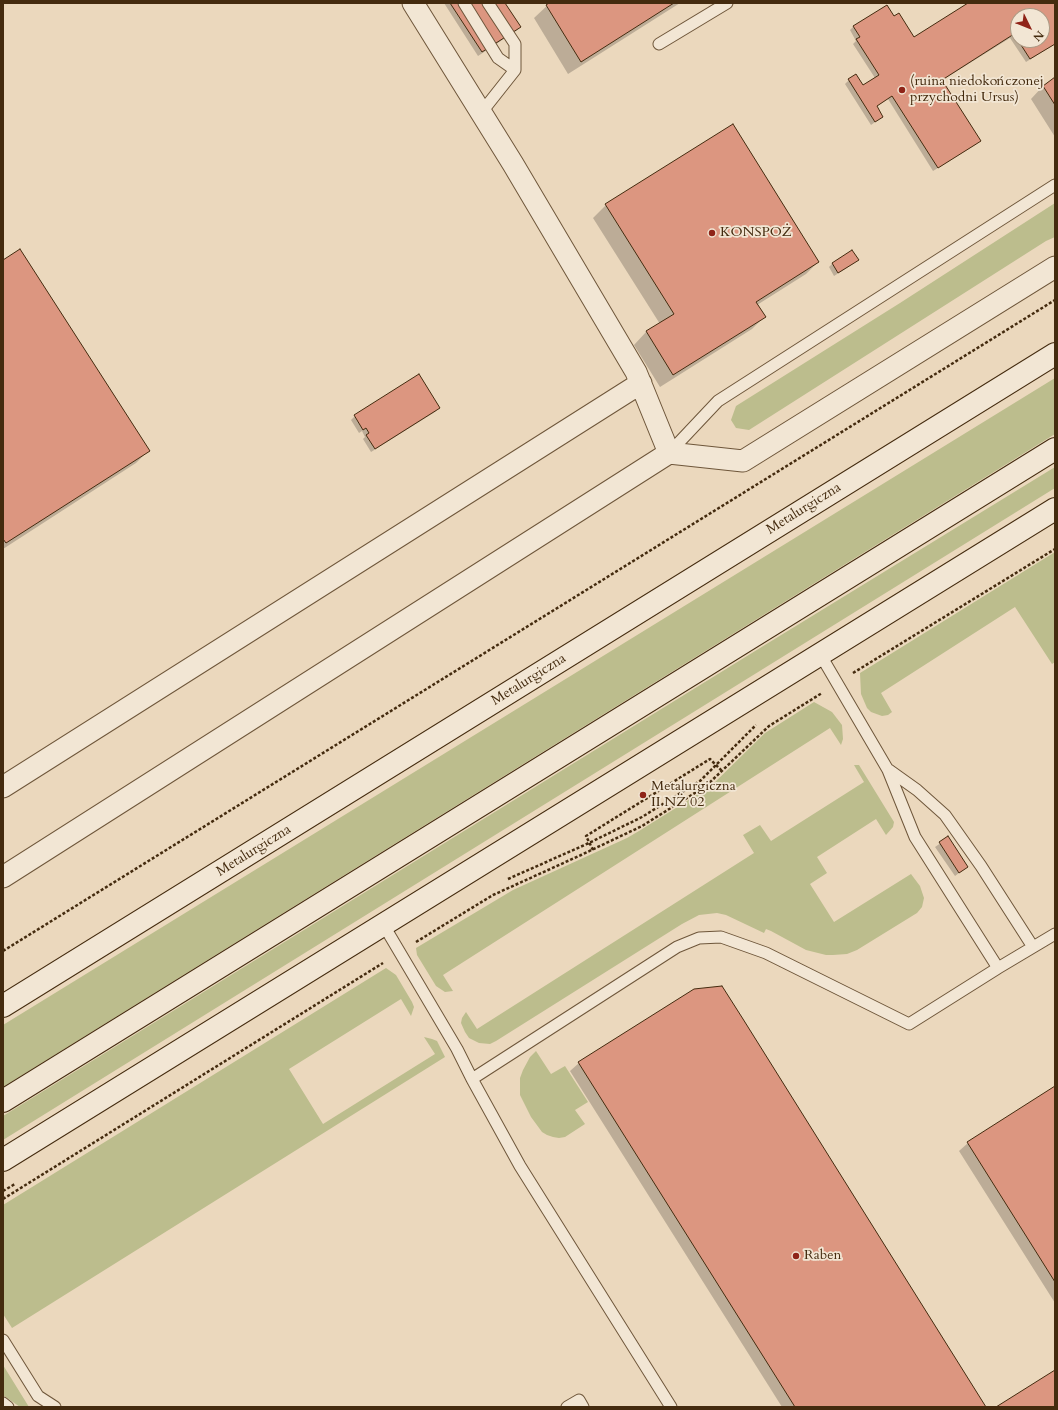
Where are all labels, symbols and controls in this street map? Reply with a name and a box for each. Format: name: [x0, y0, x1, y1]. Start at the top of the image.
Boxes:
north arrow: [1010, 8, 1050, 48]
text: N: [1030, 27, 1047, 44]
place label: (ruina niedokończonej przychodni Ursus): [910, 74, 1044, 106]
marker: (ruina niedokończonej przychodni Ursus): [897, 85, 907, 95]
place label: KONSPOŻ: [720, 225, 792, 241]
marker: KONSPOŻ: [707, 228, 717, 238]
street label: Metalurgiczna: [764, 479, 844, 539]
street label: Metalurgiczna: [489, 650, 569, 710]
place label: Metalurgiczna II NŻ 02: [651, 779, 736, 812]
marker: Metalurgiczna II NŻ 02: [638, 790, 648, 800]
street label: Metalurgiczna: [214, 821, 294, 881]
place label: Raben: [804, 1248, 842, 1264]
marker: Raben: [791, 1251, 801, 1261]

